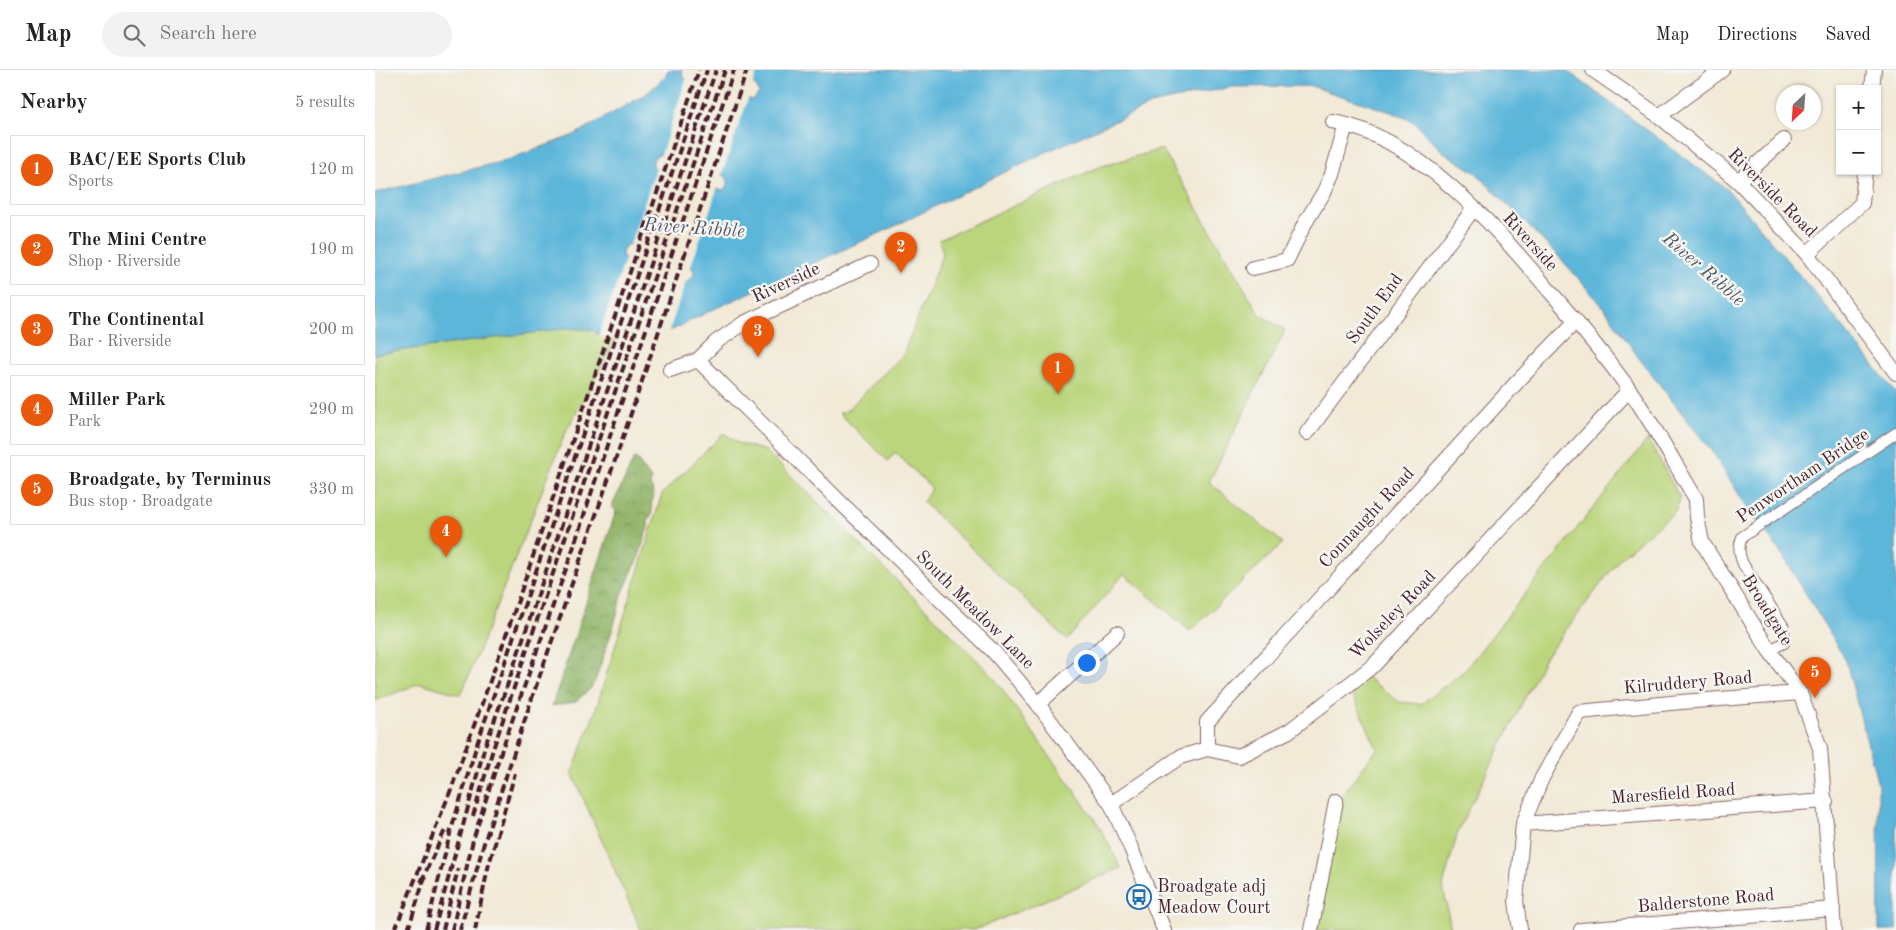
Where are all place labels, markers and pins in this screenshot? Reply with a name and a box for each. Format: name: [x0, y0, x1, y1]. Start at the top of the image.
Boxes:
pin: 2: [885, 232, 917, 273]
pin: 3: [742, 316, 774, 357]
pin: 1: [1042, 353, 1074, 394]
pin: 4: [430, 516, 462, 557]
pin: 5: [1799, 657, 1831, 698]
place label: Broadgate adj Meadow Court: [1157, 878, 1271, 917]
bus stop icon: Broadgate adj Meadow Court: [1126, 884, 1152, 910]

